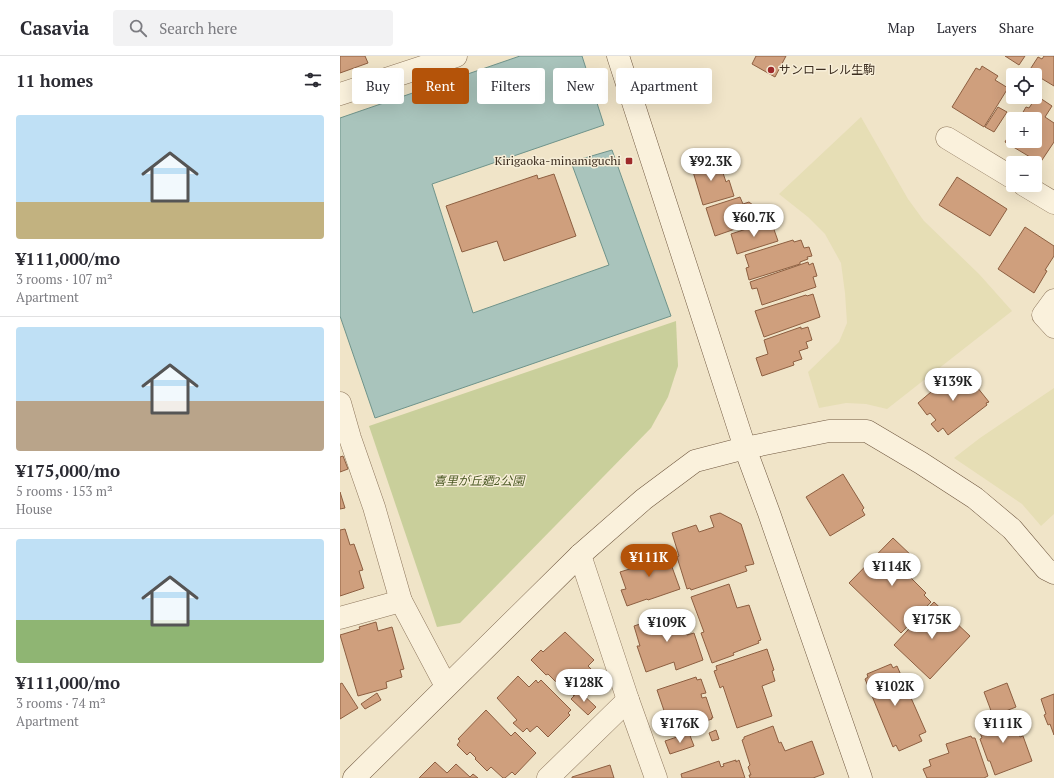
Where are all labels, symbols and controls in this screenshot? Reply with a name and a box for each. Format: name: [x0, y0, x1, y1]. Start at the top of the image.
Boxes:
search box: [113, 10, 393, 46]
text: Casavia: [20, 15, 89, 40]
icon: search: [127, 17, 149, 39]
text: Search here: [159, 18, 237, 38]
text: Map: [888, 18, 915, 37]
text: Layers: [937, 18, 977, 37]
text: Share: [999, 18, 1034, 37]
place label: サンローレル生駒: [779, 62, 875, 77]
marker: サンローレル生駒: [766, 65, 776, 75]
chip: Buy: [352, 68, 404, 104]
chip: Rent: [412, 68, 469, 104]
chip: Filters: [477, 68, 545, 104]
chip: New: [553, 68, 608, 104]
chip: Apartment: [616, 68, 712, 104]
map controls: [1006, 68, 1042, 192]
button: locate: [1006, 68, 1042, 104]
text: 11 homes: [16, 69, 93, 92]
icon: filters: [302, 69, 324, 91]
button: +: [1006, 112, 1042, 148]
icon: home: [134, 141, 206, 213]
pin: ¥92.3K: [678, 148, 744, 182]
text: ¥92.3K: [690, 152, 732, 170]
place label: Kirigaoka-minamiguchi: [494, 153, 621, 168]
marker: Kirigaoka-minamiguchi: [624, 156, 634, 166]
button: −: [1006, 156, 1042, 192]
pin: ¥60.7K: [721, 204, 787, 238]
text: ¥60.7K: [733, 208, 775, 226]
text: ¥111,000/mo: [16, 247, 120, 270]
text: 3 rooms · 107 m²: [16, 270, 113, 288]
text: Apartment: [16, 288, 79, 306]
icon: home: [134, 353, 206, 425]
pin: ¥139K: [925, 368, 981, 402]
text: ¥139K: [934, 372, 972, 390]
text: ¥175,000/mo: [16, 459, 120, 482]
park label: 喜里が丘廼2公園: [434, 473, 526, 488]
text: 5 rooms · 153 m²: [16, 482, 113, 500]
text: House: [16, 500, 52, 518]
pin: ¥111K: [621, 544, 677, 578]
text: ¥111K: [630, 548, 668, 566]
pin: ¥114K: [864, 553, 920, 587]
text: ¥114K: [873, 557, 911, 575]
icon: home: [134, 565, 206, 637]
pin: ¥175K: [904, 606, 960, 640]
pin: ¥109K: [639, 609, 695, 643]
text: ¥175K: [913, 610, 951, 628]
text: ¥109K: [648, 613, 686, 631]
pin: ¥128K: [556, 669, 612, 703]
text: ¥111,000/mo: [16, 671, 120, 694]
text: ¥128K: [565, 673, 603, 691]
pin: ¥102K: [867, 673, 923, 707]
text: ¥102K: [876, 677, 914, 695]
text: 3 rooms · 74 m²: [16, 694, 106, 712]
pin: ¥176K: [652, 710, 708, 744]
pin: ¥111K: [975, 710, 1031, 744]
text: Apartment: [16, 712, 79, 730]
text: ¥176K: [661, 714, 699, 732]
text: ¥111K: [984, 714, 1022, 732]

